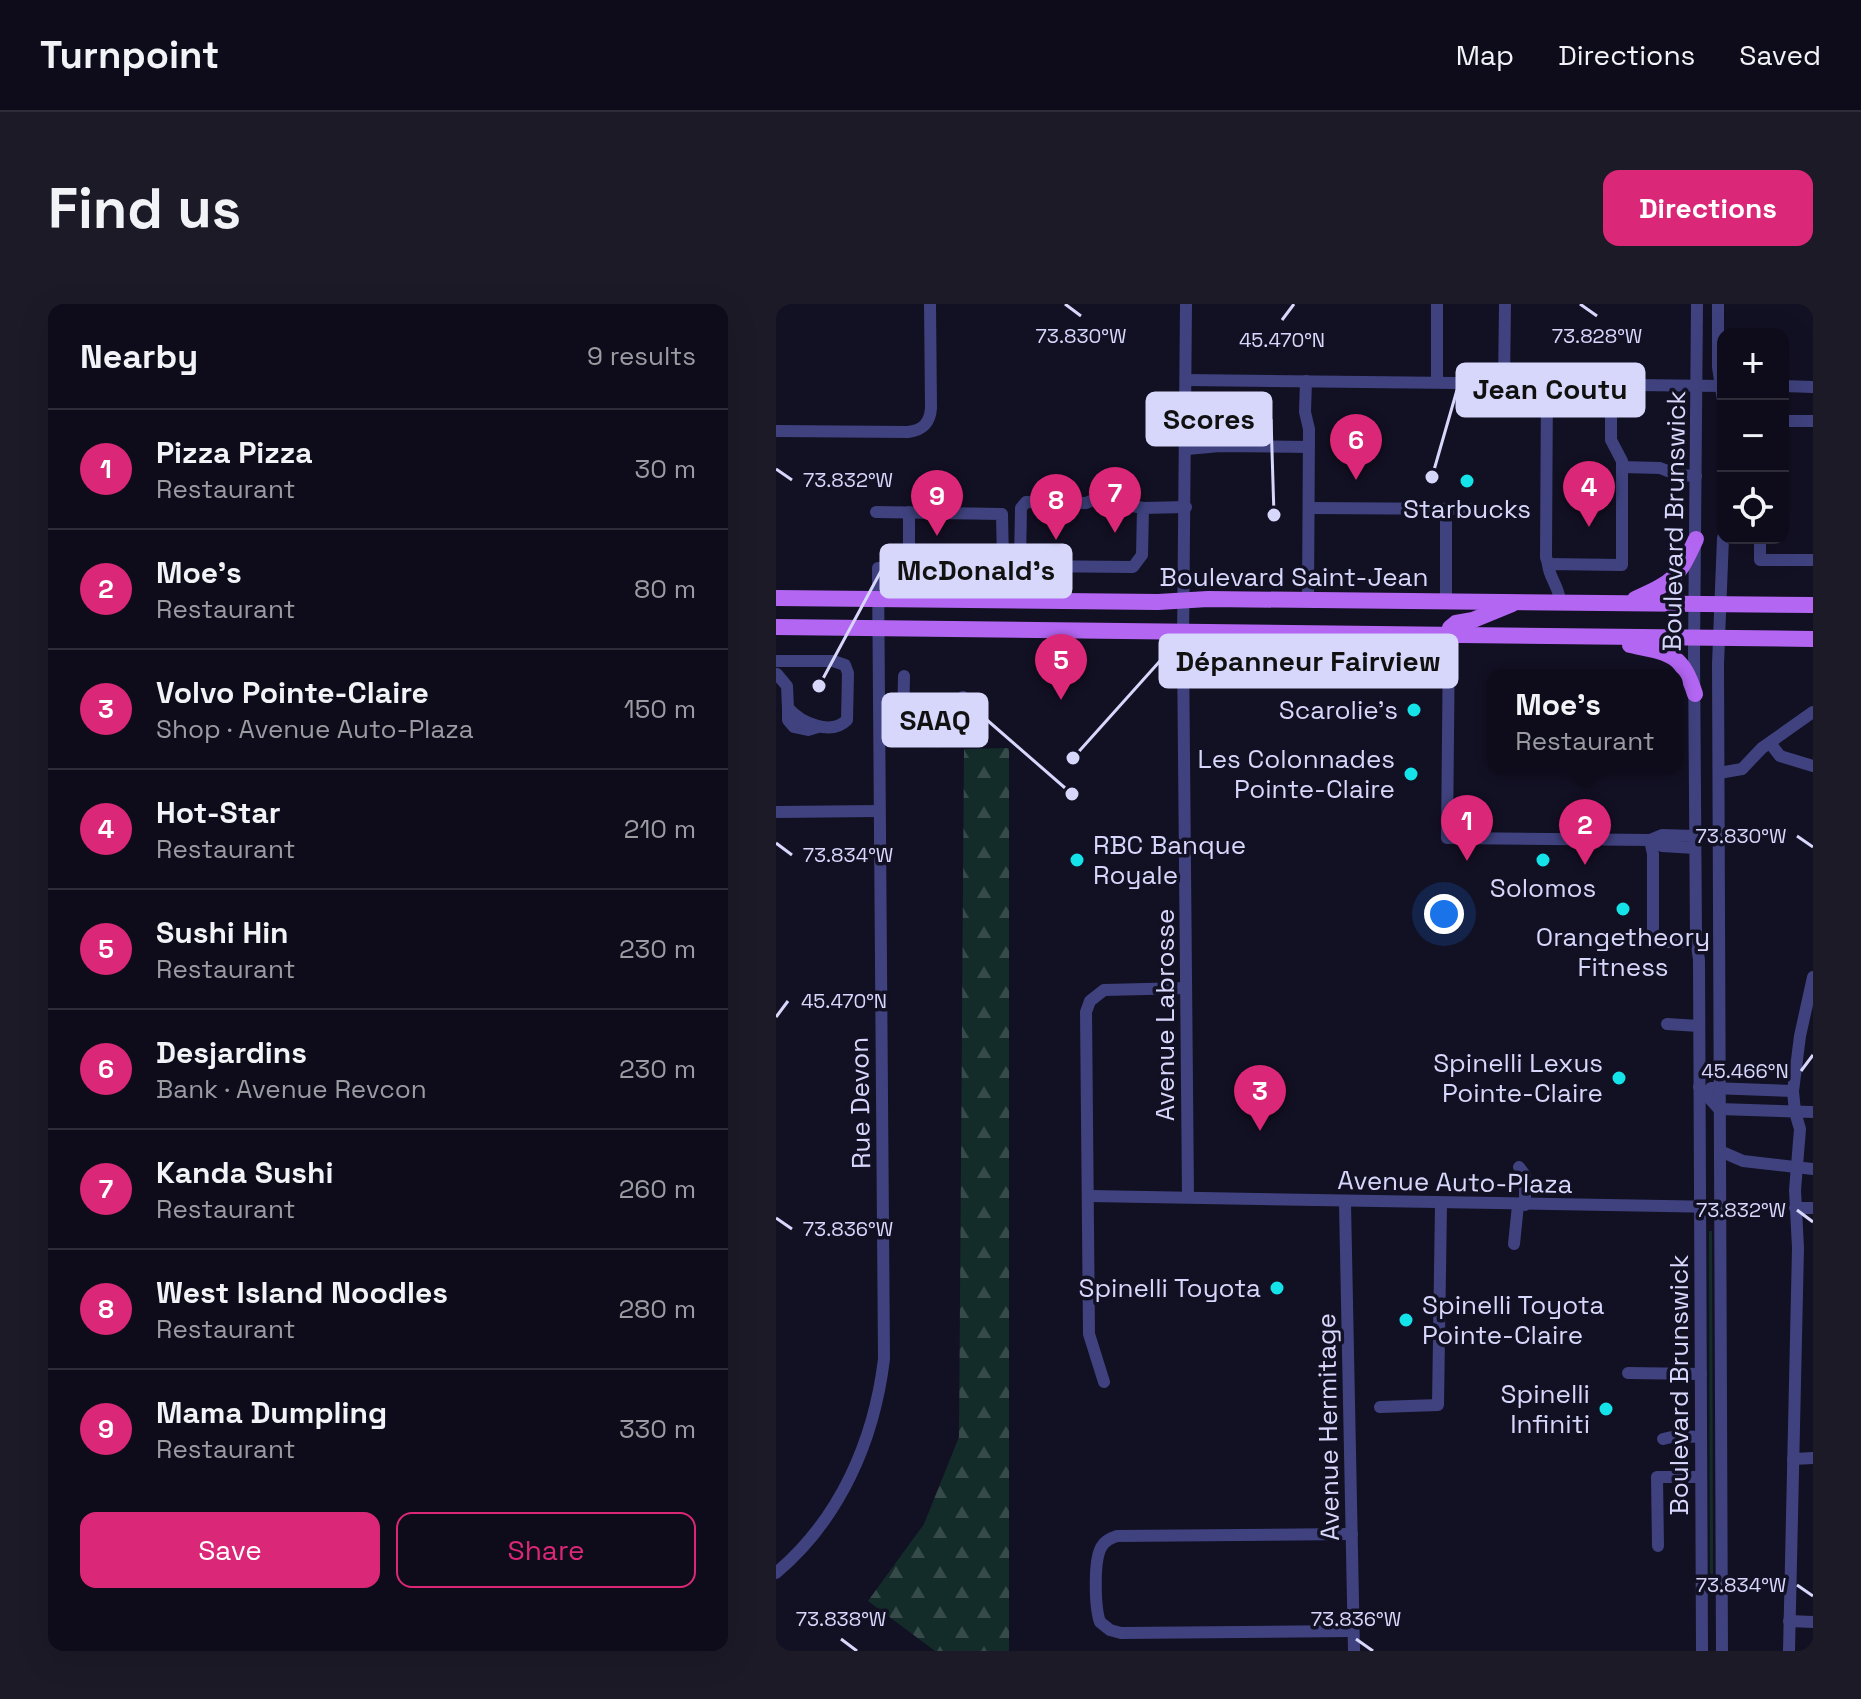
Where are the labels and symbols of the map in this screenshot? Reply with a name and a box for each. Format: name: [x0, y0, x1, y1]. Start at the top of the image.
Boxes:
text: 73.830°W: [1036, 323, 1126, 349]
text: 73.828°W: [1552, 323, 1642, 349]
text: 45.470°N: [1239, 327, 1325, 353]
callout: Jean Coutu: [1457, 364, 1644, 416]
text: Jean Coutu: [1472, 371, 1628, 407]
street label: Boulevard Brunswick: [1655, 390, 1693, 652]
callout: Scores: [1147, 393, 1271, 445]
text: Scores: [1163, 401, 1255, 437]
pin: 6: [1330, 414, 1382, 480]
pin: 4: [1563, 461, 1615, 527]
text: 73.832°W: [803, 467, 893, 493]
pin: 7: [1089, 467, 1141, 533]
pin: 9: [911, 470, 963, 536]
marker: Starbucks: [1458, 472, 1476, 490]
pin: 8: [1030, 474, 1082, 540]
place label: Starbucks: [1403, 492, 1531, 526]
callout: McDonald's: [881, 545, 1071, 597]
text: McDonald's: [897, 552, 1055, 588]
street label: Boulevard Saint-Jean: [1160, 560, 1428, 594]
pin: 5: [1035, 634, 1087, 700]
callout: Dépanneur Fairview: [1160, 635, 1457, 687]
text: Dépanneur Fairview: [1175, 643, 1441, 679]
place label: Scarolie's: [1279, 693, 1398, 727]
callout: SAAQ: [883, 694, 987, 746]
marker: Scarolie's: [1405, 701, 1423, 719]
text: SAAQ: [899, 702, 971, 738]
place label: Les Colonnades Pointe-Claire: [1198, 742, 1395, 806]
marker: Les Colonnades Pointe-Claire: [1402, 765, 1420, 783]
pin: 1: [1441, 795, 1493, 861]
pin: 2: [1559, 799, 1611, 865]
text: 73.830°W: [1696, 823, 1786, 849]
place label: RBC Banque Royale: [1093, 828, 1246, 892]
text: 73.834°W: [803, 842, 893, 868]
marker: RBC Banque Royale: [1068, 851, 1086, 869]
marker: Solomos: [1534, 851, 1552, 869]
place label: Solomos: [1490, 871, 1596, 905]
your location: [1424, 894, 1464, 934]
marker: Orangetheory Fitness: [1614, 900, 1632, 918]
street label: Avenue Labrosse: [1148, 909, 1182, 1121]
place label: Orangetheory Fitness: [1536, 920, 1710, 984]
text: 45.470°N: [801, 988, 887, 1014]
street label: Rue Devon: [842, 1037, 878, 1169]
place label: Spinelli Lexus Pointe-Claire: [1433, 1046, 1603, 1110]
text: 45.466°N: [1701, 1058, 1789, 1084]
pin: 3: [1234, 1065, 1286, 1131]
marker: Spinelli Lexus Pointe-Claire: [1610, 1069, 1628, 1087]
street label: Avenue Auto-Plaza: [1337, 1163, 1573, 1201]
text: 73.832°W: [1696, 1197, 1786, 1223]
text: 73.836°W: [803, 1216, 893, 1242]
street label: Boulevard Brunswick: [1662, 1255, 1696, 1515]
place label: Spinelli Toyota: [1078, 1271, 1261, 1305]
marker: Spinelli Toyota: [1268, 1279, 1286, 1297]
place label: Spinelli Toyota Pointe-Claire: [1422, 1288, 1605, 1352]
marker: Spinelli Toyota Pointe-Claire: [1397, 1311, 1415, 1329]
street label: Avenue Hermitage: [1309, 1313, 1347, 1541]
place label: Spinelli Infiniti: [1501, 1377, 1590, 1441]
marker: Spinelli Infiniti: [1597, 1400, 1615, 1418]
text: 73.834°W: [1696, 1572, 1786, 1598]
text: 73.838°W: [796, 1606, 886, 1632]
text: 73.836°W: [1311, 1606, 1401, 1632]

